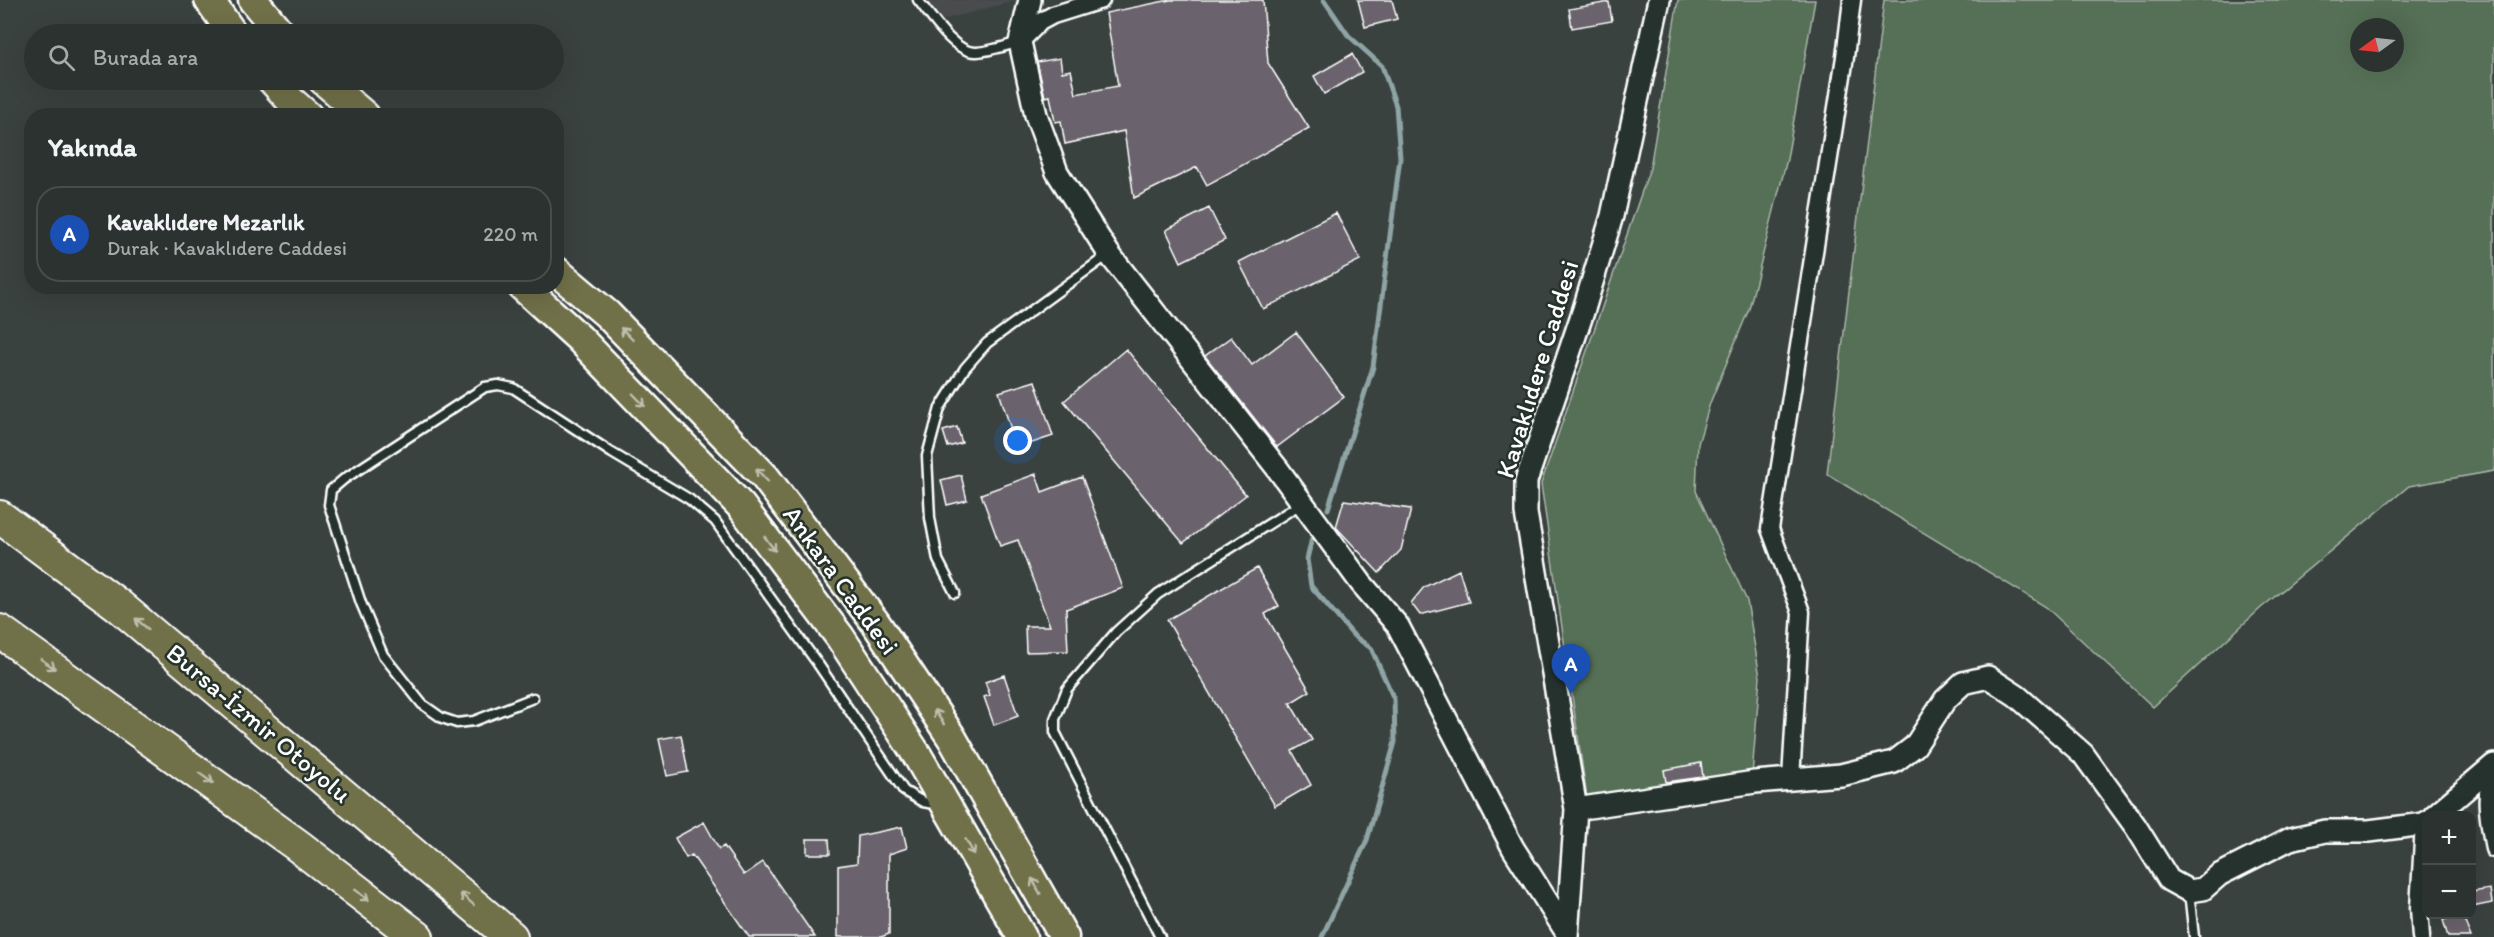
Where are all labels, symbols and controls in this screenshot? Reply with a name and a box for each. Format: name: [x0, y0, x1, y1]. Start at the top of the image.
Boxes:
north arrow: [2350, 18, 2404, 72]
search box: [24, 24, 564, 90]
icon: search: [45, 41, 78, 74]
text: Burada ara: [93, 44, 198, 71]
text: Yakında: [48, 131, 137, 163]
text: Kavaklıdere Mezarlık: [107, 209, 304, 236]
text: A: [63, 222, 76, 246]
text: 220 m: [483, 222, 538, 246]
text: Durak · Kavaklıdere Caddesi: [107, 236, 347, 260]
street label: Kavaklıdere Caddesi: [1489, 256, 1585, 482]
one-way arrow: [619, 327, 634, 342]
one-way arrow: [631, 393, 646, 408]
your location: [1003, 426, 1032, 455]
one-way arrow: [755, 467, 769, 482]
street label: Ankara Caddesi: [776, 499, 906, 661]
one-way arrow: [763, 536, 776, 552]
one-way arrow: [135, 617, 150, 631]
street label: Bursa-İzmir Otoyolu: [160, 636, 358, 810]
pin: A: [1552, 644, 1590, 694]
one-way arrow: [39, 658, 56, 670]
one-way arrow: [932, 709, 944, 726]
one-way arrow: [198, 772, 214, 784]
map controls: [2422, 811, 2476, 919]
button: +: [2422, 811, 2476, 865]
one-way arrow: [964, 838, 976, 855]
button: −: [2422, 865, 2476, 919]
one-way arrow: [1030, 878, 1042, 895]
one-way arrow: [354, 888, 370, 901]
one-way arrow: [460, 892, 475, 906]

